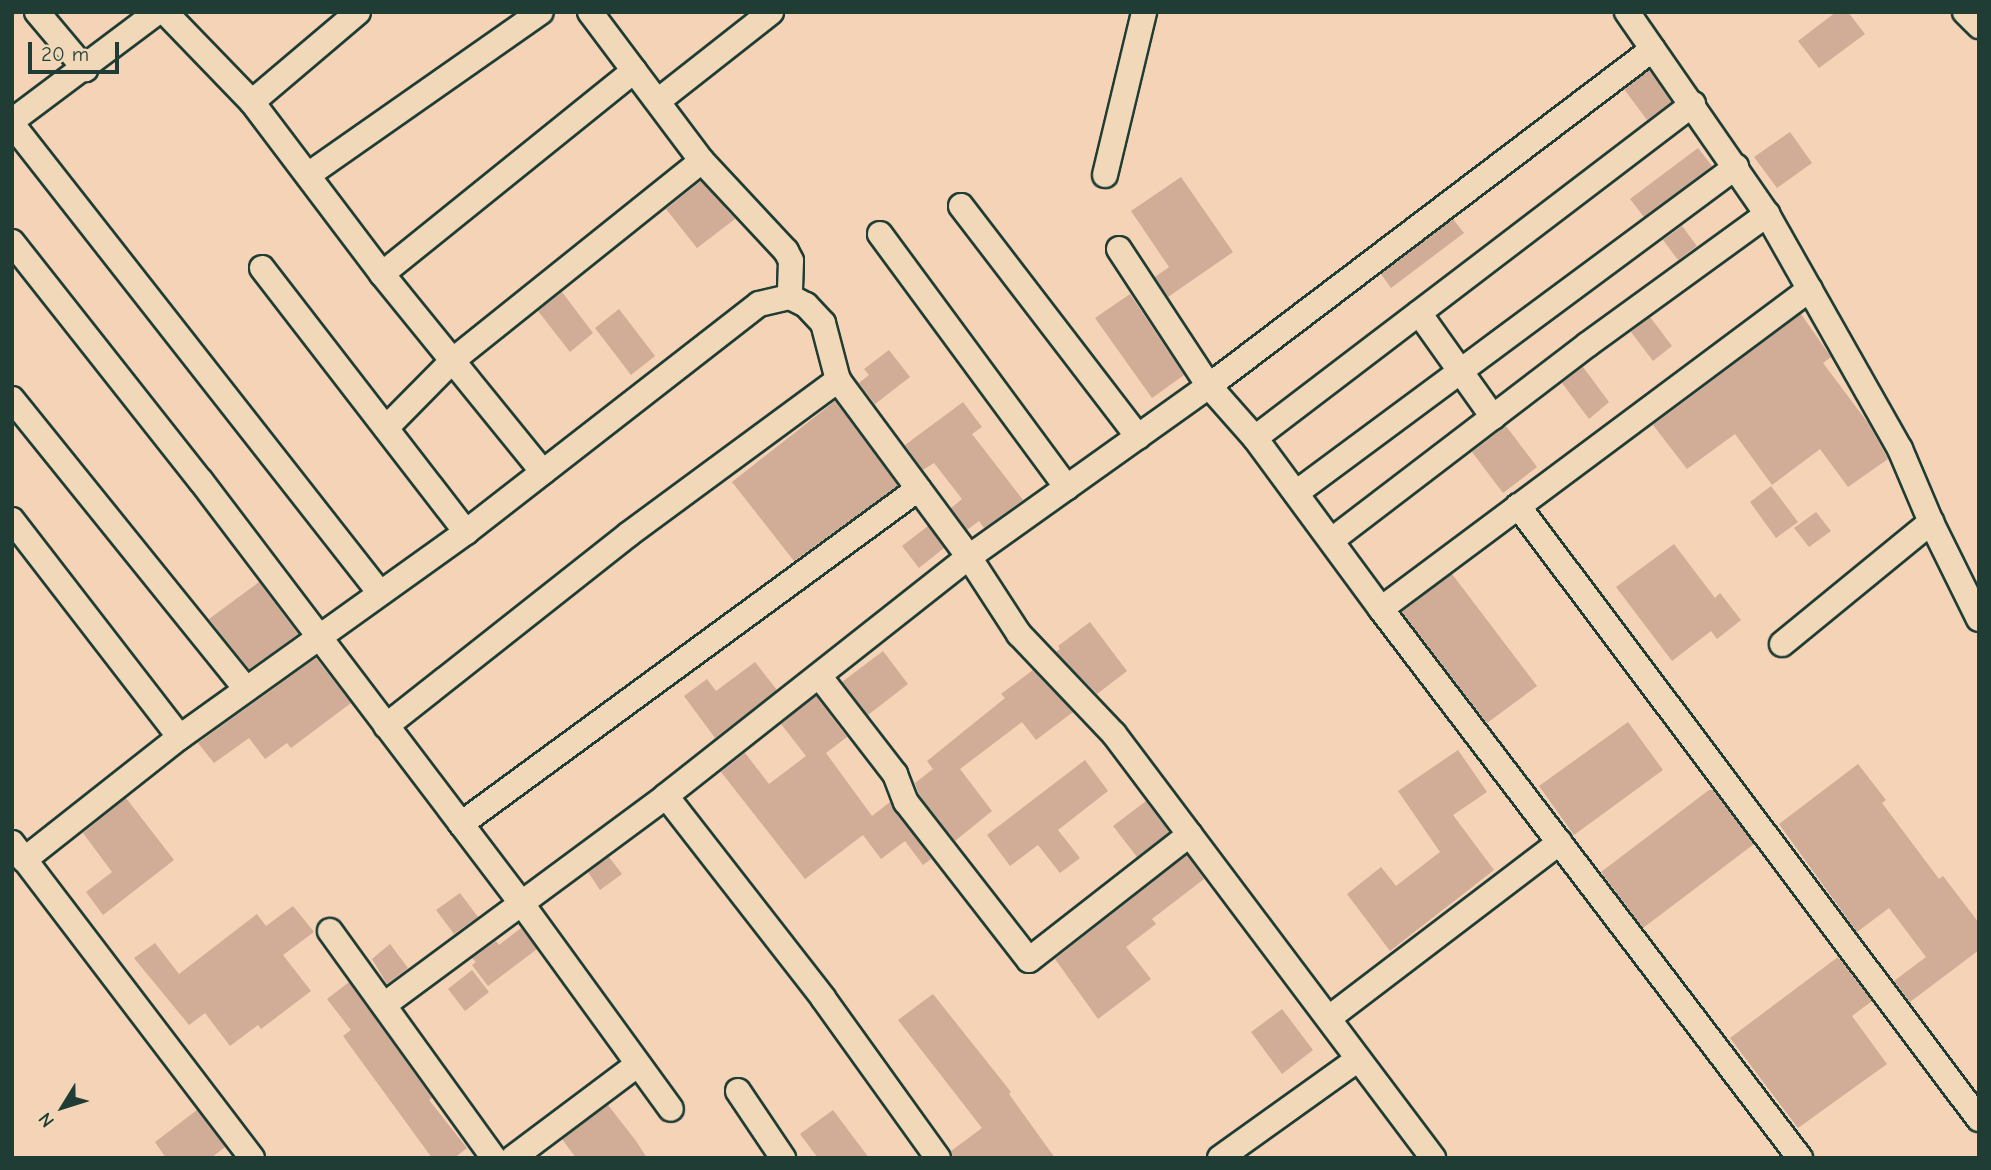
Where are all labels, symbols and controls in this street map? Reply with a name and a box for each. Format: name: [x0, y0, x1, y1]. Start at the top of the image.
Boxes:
scale bar: [32, 28, 122, 72]
text: 20 m: [41, 42, 89, 66]
north arrow: [28, 1072, 98, 1142]
text: N: [34, 1108, 59, 1132]

